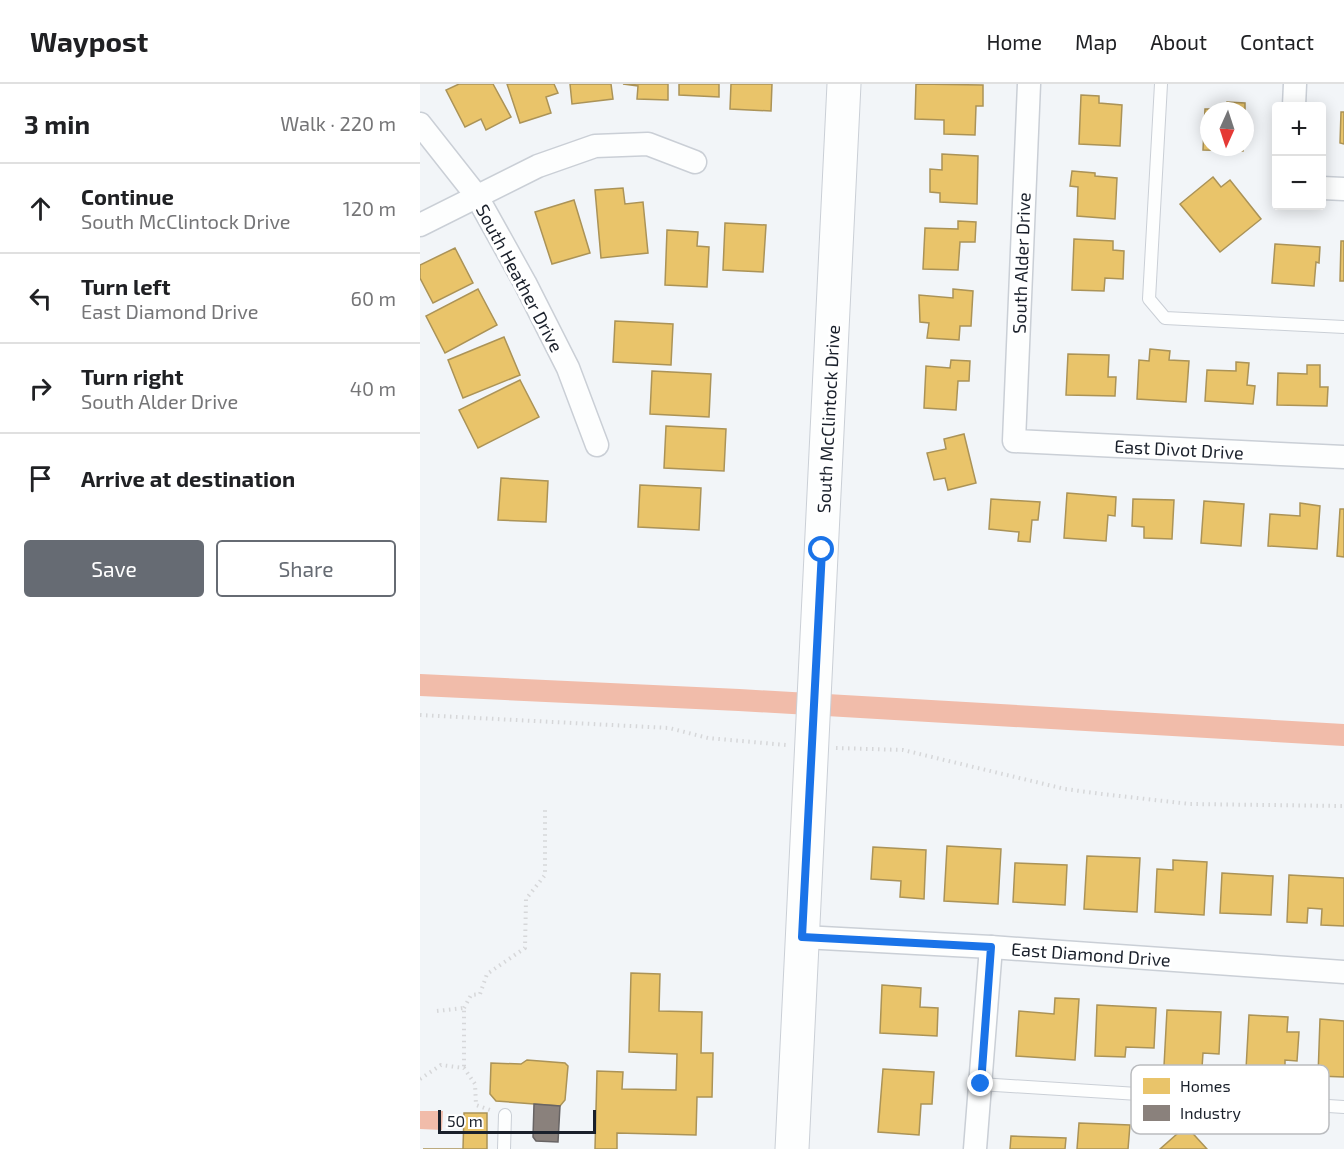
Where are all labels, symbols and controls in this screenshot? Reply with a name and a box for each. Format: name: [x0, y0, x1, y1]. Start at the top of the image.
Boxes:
text: Waypost: [30, 24, 148, 58]
text: Home: [986, 29, 1042, 54]
text: Map: [1075, 29, 1117, 54]
text: About: [1150, 29, 1207, 54]
text: Contact: [1240, 29, 1314, 54]
north arrow: [1200, 102, 1254, 156]
map controls: [1272, 102, 1326, 210]
button: +: [1272, 102, 1326, 156]
text: 3 min: [24, 108, 90, 139]
text: Walk · 220 m: [280, 111, 396, 135]
button: −: [1272, 156, 1326, 210]
text: Continue: [81, 183, 174, 209]
icon: ahead: [24, 192, 57, 225]
street label: South Alder Drive: [1008, 192, 1034, 334]
text: 120 m: [343, 196, 396, 220]
street label: South Heather Drive: [472, 200, 568, 356]
text: South McClintock Drive: [81, 209, 291, 233]
text: Turn left: [81, 273, 170, 299]
icon: left: [24, 282, 57, 315]
text: 60 m: [351, 286, 396, 310]
text: East Diamond Drive: [81, 299, 259, 323]
street label: South McClintock Drive: [812, 324, 844, 514]
text: Turn right: [81, 363, 183, 389]
icon: right: [24, 372, 57, 405]
text: 40 m: [350, 376, 396, 400]
text: South Alder Drive: [81, 389, 238, 413]
street label: East Divot Drive: [1114, 435, 1244, 463]
icon: arrive: [24, 462, 57, 495]
text: Arrive at destination: [81, 465, 295, 491]
route start: [808, 536, 834, 562]
button: Save: [24, 540, 204, 597]
button: Share: [216, 540, 396, 597]
street label: East Diamond Drive: [1011, 937, 1171, 971]
legend: [1131, 1065, 1329, 1134]
route end: [967, 1070, 993, 1096]
text: Homes: [1180, 1076, 1231, 1095]
text: Industry: [1180, 1103, 1241, 1122]
scale bar: [438, 1107, 596, 1134]
text: 50 m: [447, 1111, 483, 1130]

